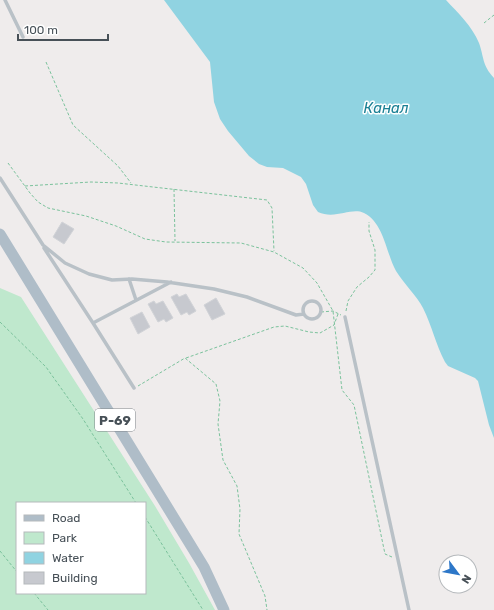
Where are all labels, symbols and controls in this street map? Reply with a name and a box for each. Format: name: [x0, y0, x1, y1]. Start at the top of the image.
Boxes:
scale bar: [18, 16, 108, 42]
text: 100 m: [24, 23, 58, 37]
water label: Канал: [363, 99, 409, 117]
road number: Р-69: [95, 409, 135, 431]
legend: [16, 502, 146, 594]
text: Road: [52, 511, 80, 525]
text: Park: [52, 531, 78, 545]
text: Water: [52, 551, 84, 565]
north arrow: [438, 554, 478, 594]
text: Building: [52, 571, 98, 585]
text: N: [458, 572, 474, 586]

